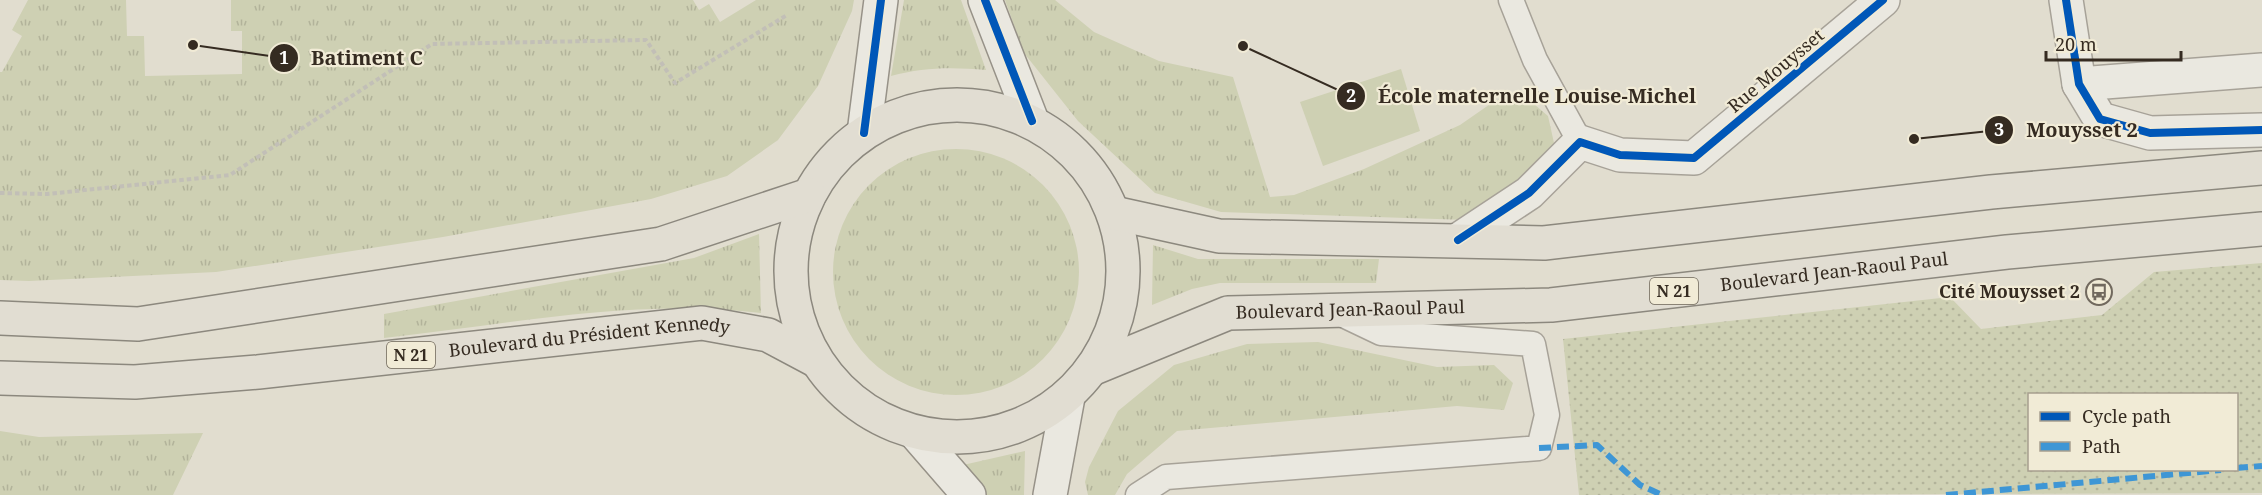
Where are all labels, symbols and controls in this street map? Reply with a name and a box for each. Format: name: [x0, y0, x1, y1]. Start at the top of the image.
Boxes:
street label: Rue Mouysset: [1722, 23, 1829, 118]
scale bar: [2046, 24, 2181, 62]
text: 20 m: [2055, 32, 2097, 56]
callout: Batiment C: [269, 39, 434, 77]
text: Batiment C: [311, 44, 423, 71]
text: 1: [279, 45, 289, 69]
callout: École maternelle Louise-Michel: [1336, 77, 1708, 115]
text: École maternelle Louise-Michel: [1378, 82, 1696, 109]
text: 2: [1346, 83, 1356, 107]
callout: Mouysset 2: [1984, 111, 2150, 149]
text: Mouysset 2: [2026, 116, 2138, 143]
text: 3: [1994, 117, 2004, 141]
street label: Boulevard Jean-Raoul Paul: [1719, 246, 1950, 296]
bus stop icon: Cité Mouysset 2: [2084, 277, 2114, 307]
road number: N 21: [1650, 278, 1698, 304]
place label: Cité Mouysset 2: [1939, 279, 2080, 303]
street label: Boulevard Jean-Raoul Paul: [1235, 294, 1465, 324]
street label: Boulevard du Président Kennedy: [447, 310, 733, 362]
road number: N 21: [387, 342, 435, 368]
legend: [2028, 393, 2238, 471]
text: Cycle path: [2082, 404, 2171, 428]
text: Path: [2082, 434, 2121, 458]

